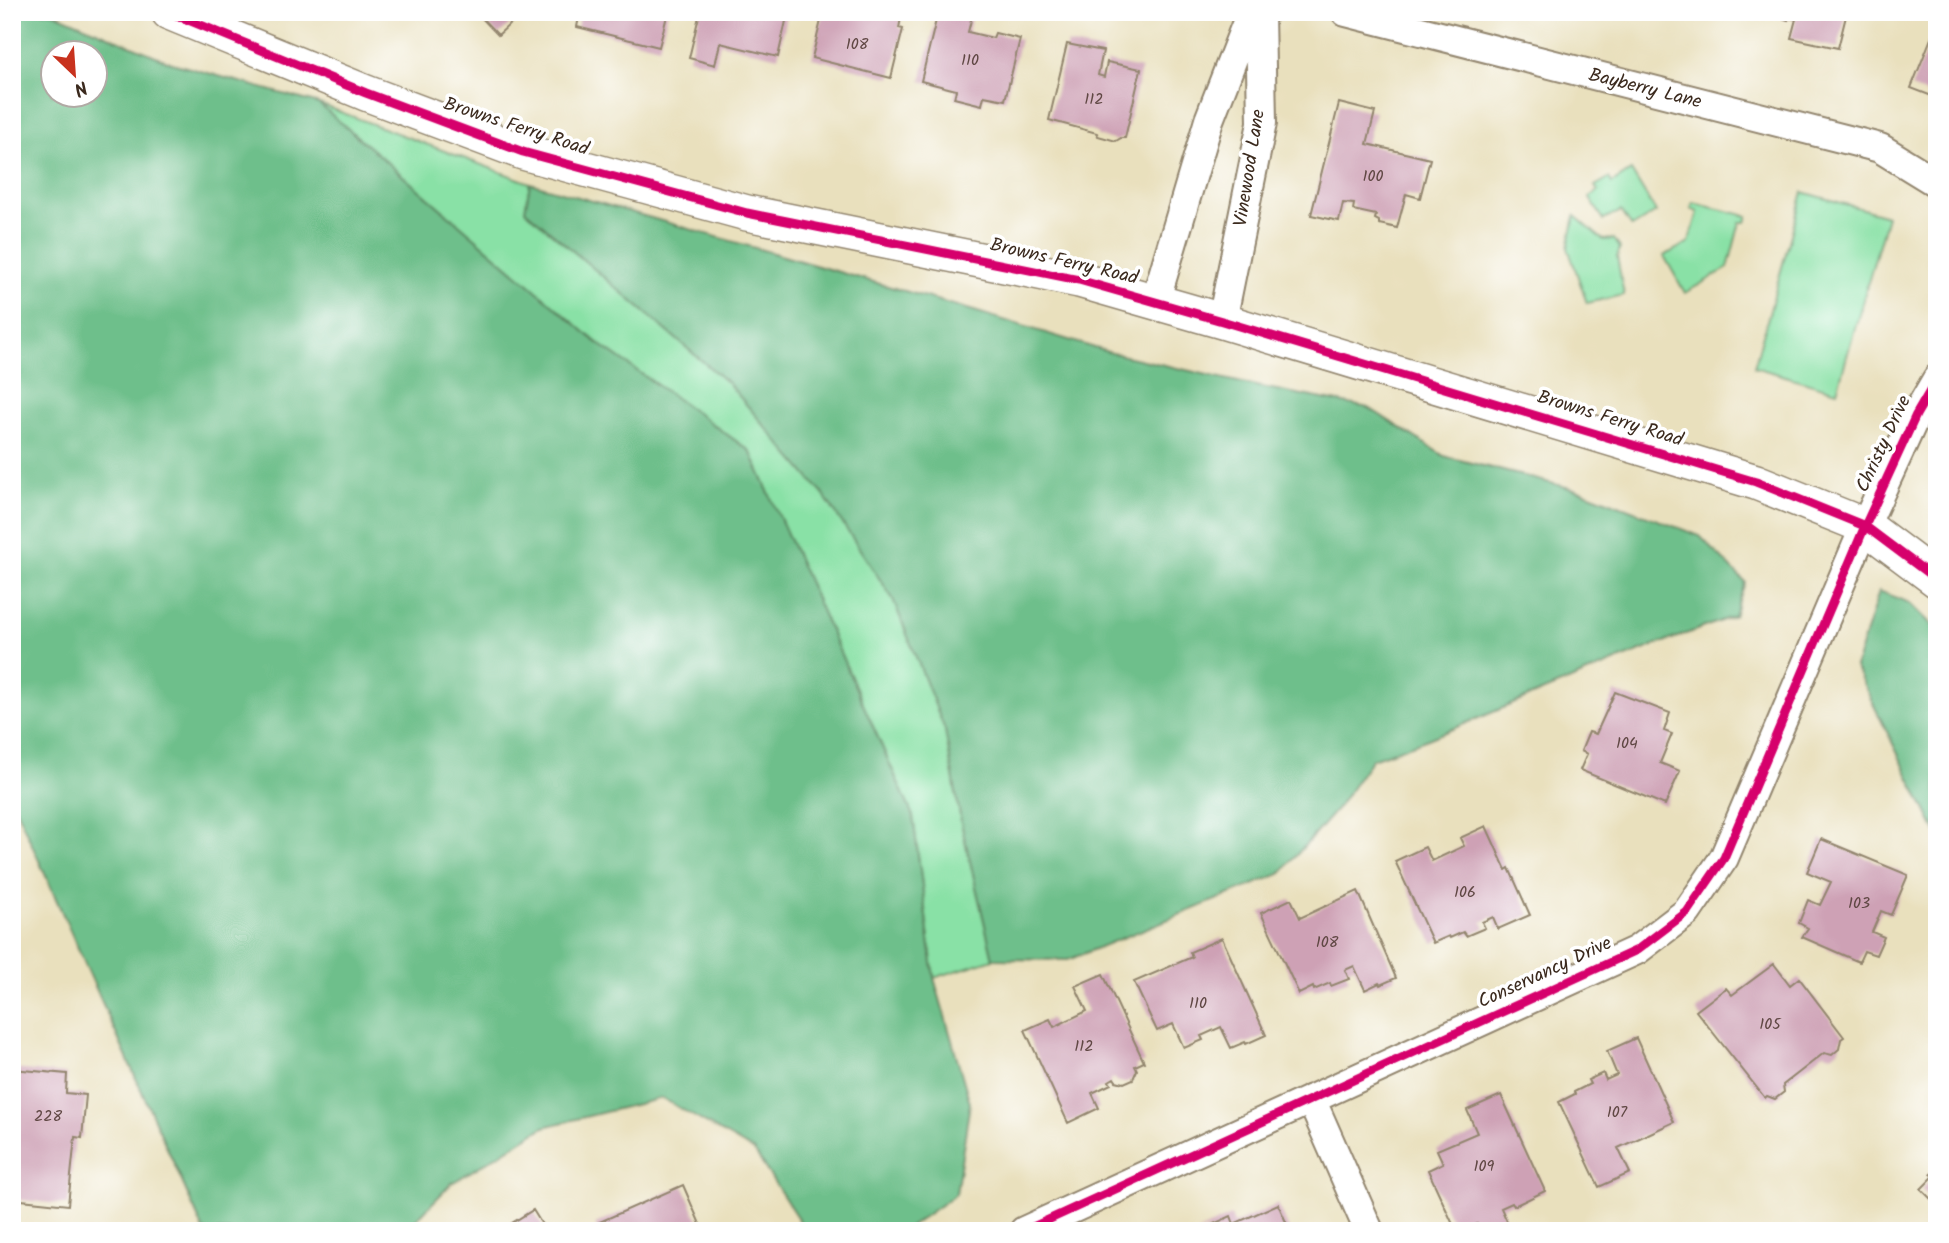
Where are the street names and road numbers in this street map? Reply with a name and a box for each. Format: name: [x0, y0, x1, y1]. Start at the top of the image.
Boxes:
street label: Bayberry Lane: [1585, 60, 1705, 118]
street label: Browns Ferry Road: [439, 89, 593, 165]
street label: Vinewood Lane: [1226, 107, 1274, 229]
street label: Browns Ferry Road: [987, 230, 1142, 294]
street label: Browns Ferry Road: [1533, 383, 1687, 456]
street label: Christy Drive: [1848, 390, 1920, 497]
street label: Conservancy Drive: [1473, 929, 1617, 1017]

